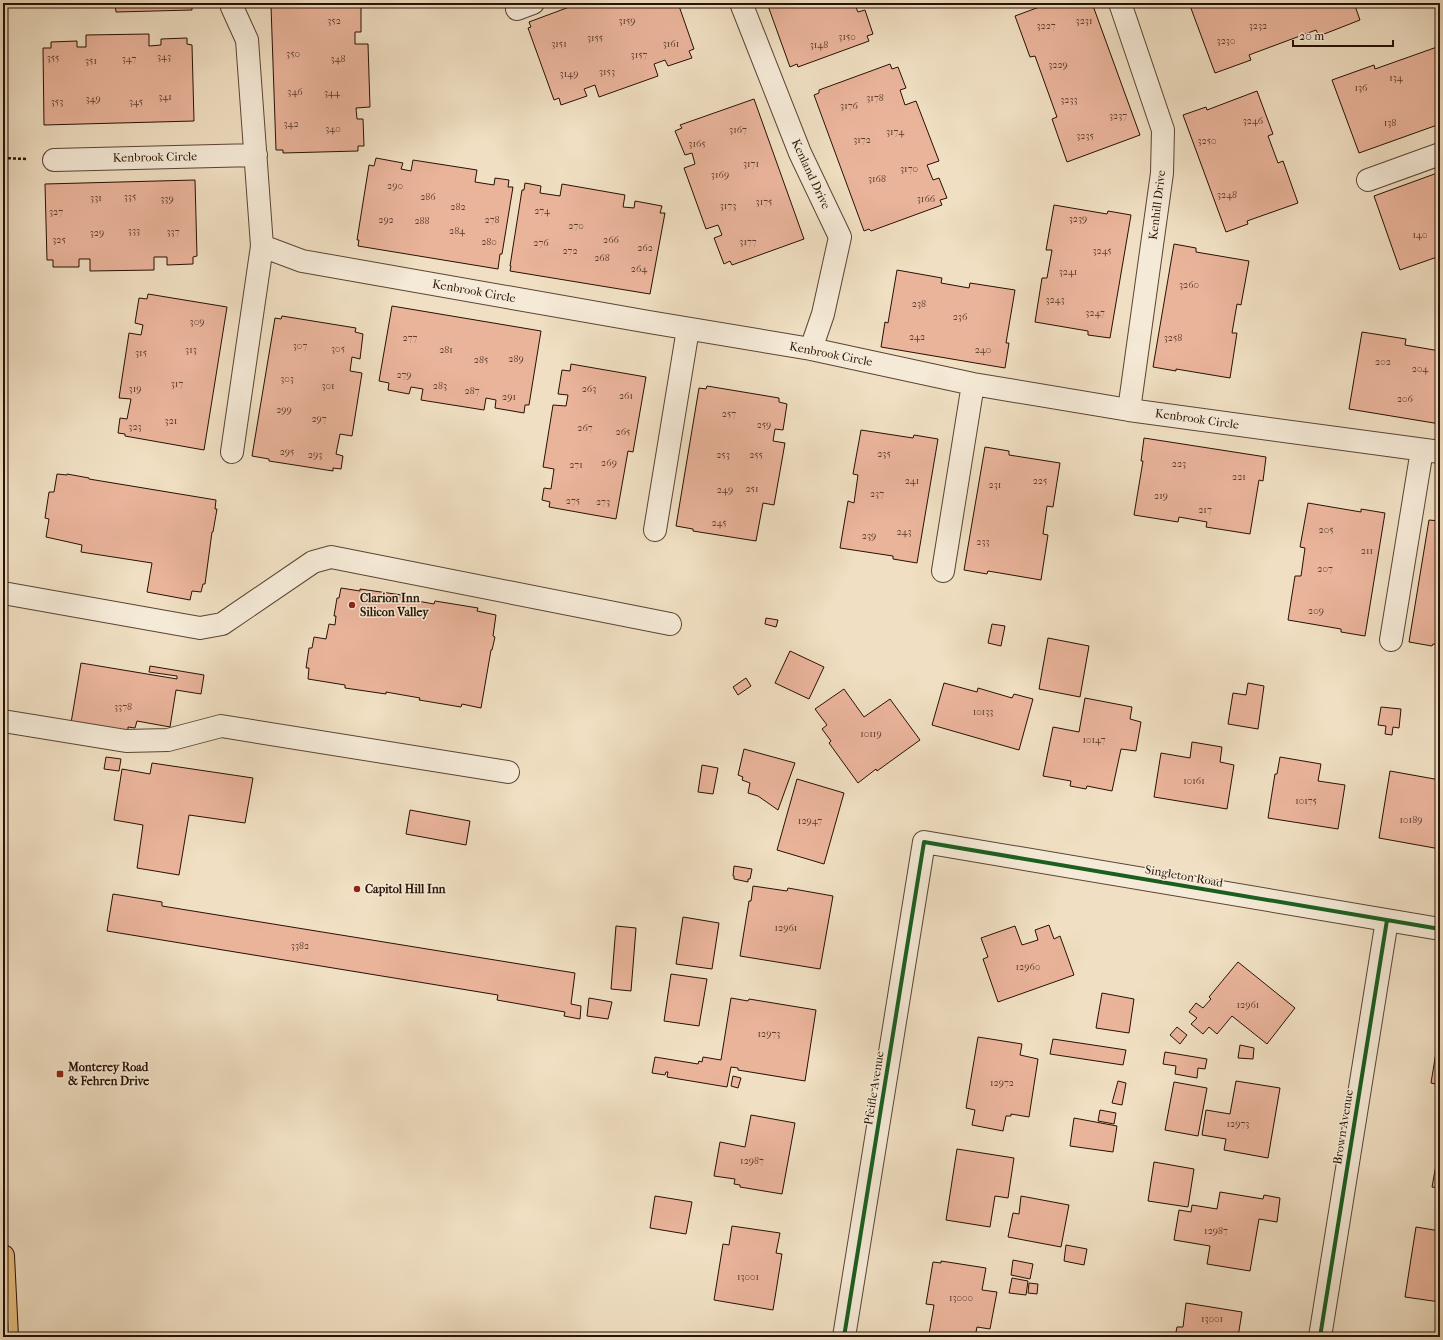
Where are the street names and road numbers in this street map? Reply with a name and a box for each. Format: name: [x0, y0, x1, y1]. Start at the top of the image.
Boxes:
street label: Kenland Drive: [789, 137, 833, 211]
street label: Kenbrook Circle: [113, 149, 197, 165]
street label: Kenhill Drive: [1146, 169, 1168, 241]
street label: Kenbrook Circle: [431, 277, 517, 305]
street label: Kenbrook Circle: [788, 339, 874, 369]
street label: Kenbrook Circle: [1154, 406, 1240, 432]
street label: Singleton Road: [1144, 862, 1224, 890]
street label: Pfeifle Avenue: [861, 1050, 887, 1126]
street label: Brown Avenue: [1330, 1088, 1356, 1166]

